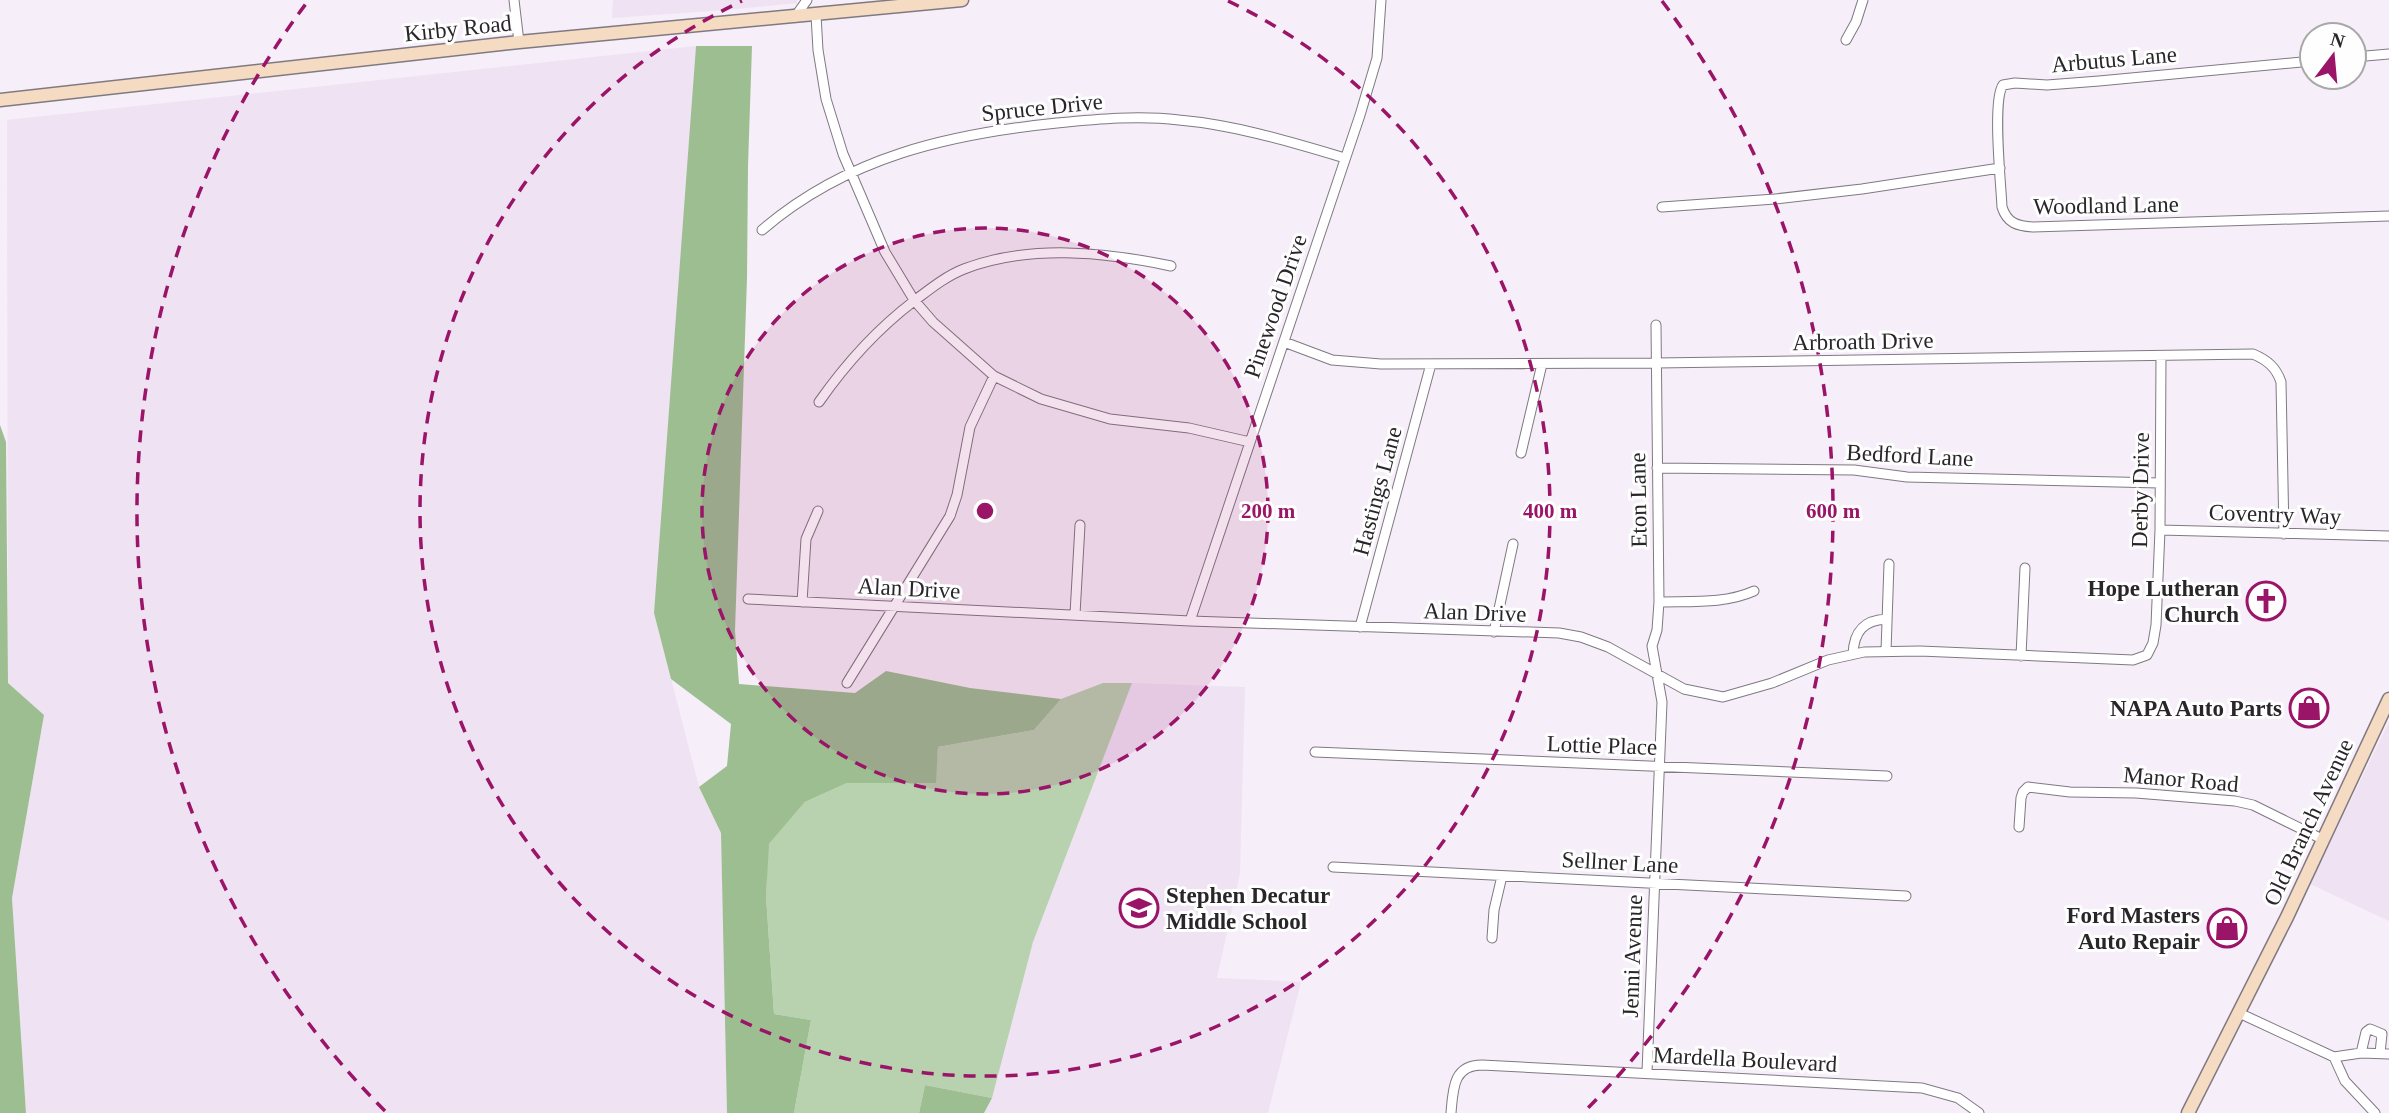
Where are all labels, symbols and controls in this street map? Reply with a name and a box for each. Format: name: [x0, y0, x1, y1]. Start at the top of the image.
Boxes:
street label: Kirby Road: [403, 10, 514, 47]
north arrow: [2298, 21, 2368, 91]
text: N: [2328, 28, 2347, 52]
street label: Arbutus Lane: [2050, 42, 2178, 77]
street label: Spruce Drive: [980, 89, 1104, 126]
street label: Woodland Lane: [2033, 192, 2179, 219]
street label: Pinewood Drive: [1239, 231, 1312, 381]
street label: Arbroath Drive: [1792, 328, 1934, 355]
street label: Hastings Lane: [1348, 424, 1407, 558]
street label: Derby Drive: [2127, 432, 2154, 548]
street label: Bedford Lane: [1846, 440, 1974, 471]
street label: Eton Lane: [1625, 452, 1652, 548]
centre of rings: [973, 499, 997, 523]
text: 200 m: [1241, 499, 1296, 523]
text: 400 m: [1523, 499, 1578, 523]
text: 600 m: [1806, 499, 1861, 523]
street label: Coventry Way: [2208, 500, 2342, 529]
street label: Alan Drive: [857, 573, 961, 604]
place label: Hope Lutheran Church: [2088, 576, 2239, 627]
church icon: Hope Lutheran Church: [2245, 580, 2287, 622]
street label: Alan Drive: [1423, 598, 1527, 627]
shop icon: NAPA Auto Parts: [2288, 687, 2330, 729]
place label: NAPA Auto Parts: [2110, 696, 2282, 721]
street label: Lottie Place: [1546, 731, 1658, 760]
street label: Old Branch Avenue: [2259, 735, 2358, 910]
street label: Manor Road: [2122, 762, 2240, 797]
street label: Sellner Lane: [1561, 847, 1679, 878]
place label: Stephen Decatur Middle School: [1166, 883, 1330, 934]
school or university icon: Stephen Decatur Middle School: [1118, 887, 1160, 929]
street label: Jenni Avenue: [1618, 894, 1647, 1018]
place label: Ford Masters Auto Repair: [2067, 903, 2200, 954]
shop icon: Ford Masters Auto Repair: [2206, 907, 2248, 949]
street label: Mardella Boulevard: [1652, 1042, 1838, 1077]

